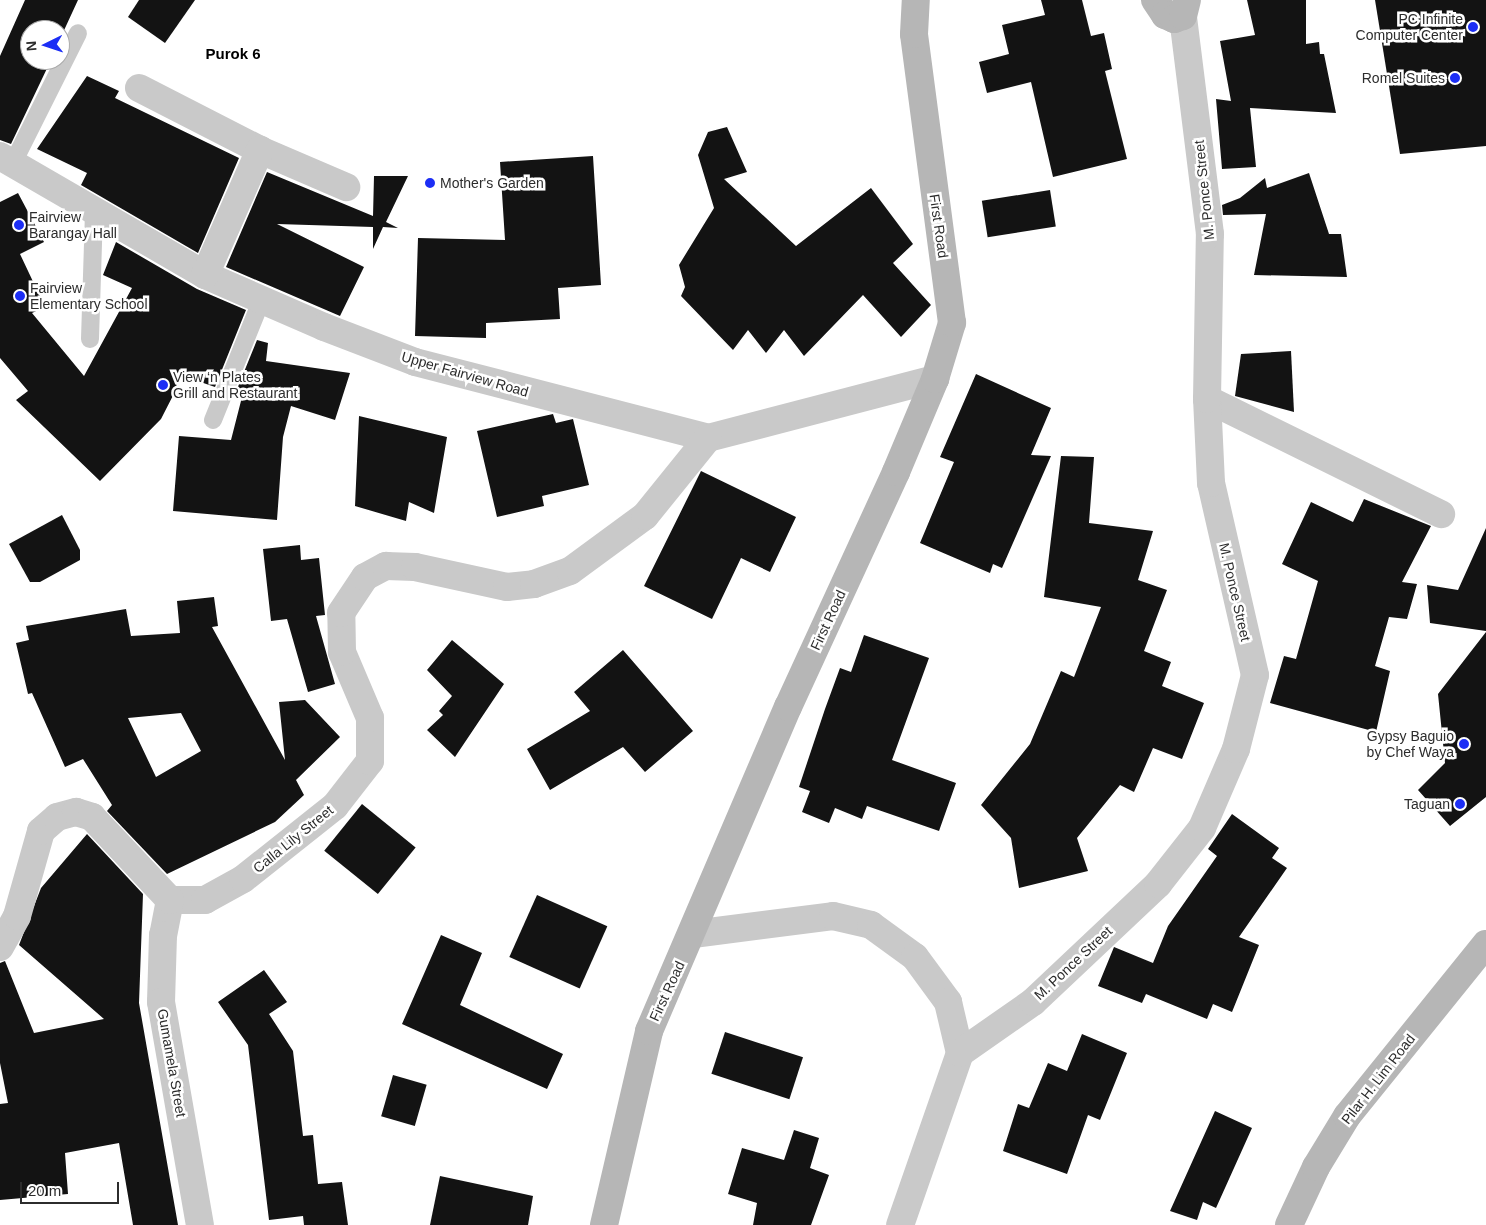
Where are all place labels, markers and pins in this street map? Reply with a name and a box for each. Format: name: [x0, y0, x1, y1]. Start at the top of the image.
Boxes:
place label: PC Infinite Computer Center: [1356, 11, 1463, 44]
marker: PC Infinite Computer Center: [1467, 21, 1479, 33]
place label: Romel Suites: [1362, 70, 1445, 86]
marker: Romel Suites: [1449, 72, 1461, 84]
place label: Mother's Garden: [440, 175, 544, 191]
marker: Mother's Garden: [424, 177, 436, 189]
place label: Fairview Barangay Hall: [29, 209, 117, 242]
marker: Fairview Barangay Hall: [13, 219, 25, 231]
place label: Fairview Elementary School: [30, 280, 148, 312]
marker: Fairview Elementary School: [14, 290, 26, 302]
place label: View ‘n Plates Grill and Restaurant: [173, 369, 298, 402]
marker: View ‘n Plates Grill and Restaurant: [157, 379, 169, 391]
place label: Gypsy Baguio by Chef Waya: [1367, 728, 1454, 760]
marker: Gypsy Baguio by Chef Waya: [1458, 738, 1470, 750]
place label: Taguan: [1404, 796, 1450, 812]
marker: Taguan: [1454, 798, 1466, 810]

